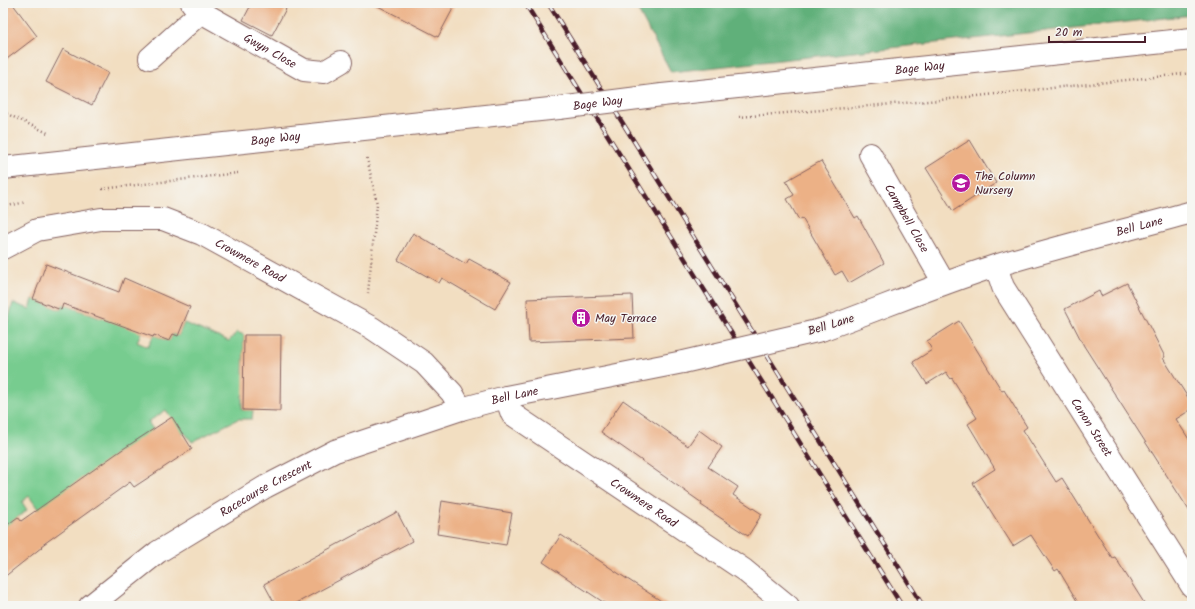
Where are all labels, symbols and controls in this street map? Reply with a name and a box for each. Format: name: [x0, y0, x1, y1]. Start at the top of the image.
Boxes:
scale bar: [1049, 18, 1145, 44]
text: 20 m: [1055, 23, 1083, 42]
street label: Gwyn Close: [240, 28, 301, 74]
street label: Bage Way: [894, 56, 946, 80]
street label: Bage Way: [572, 91, 624, 116]
street label: Bage Way: [250, 126, 302, 151]
place label: The Column Nursery: [975, 167, 1035, 200]
school or university icon: The Column Nursery: [950, 172, 972, 194]
street label: Campbell Close: [879, 180, 934, 257]
street label: Bell Lane: [1114, 211, 1165, 241]
street label: Crowmere Road: [211, 233, 290, 288]
building icon: May Terrace: [570, 307, 592, 329]
place label: May Terrace: [595, 309, 657, 328]
street label: Bell Lane: [805, 309, 857, 341]
street label: Bell Lane: [489, 381, 541, 410]
street label: Canon Street: [1066, 394, 1118, 461]
street label: Racecourse Crescent: [216, 455, 315, 522]
street label: Crowmere Road: [606, 473, 682, 533]

